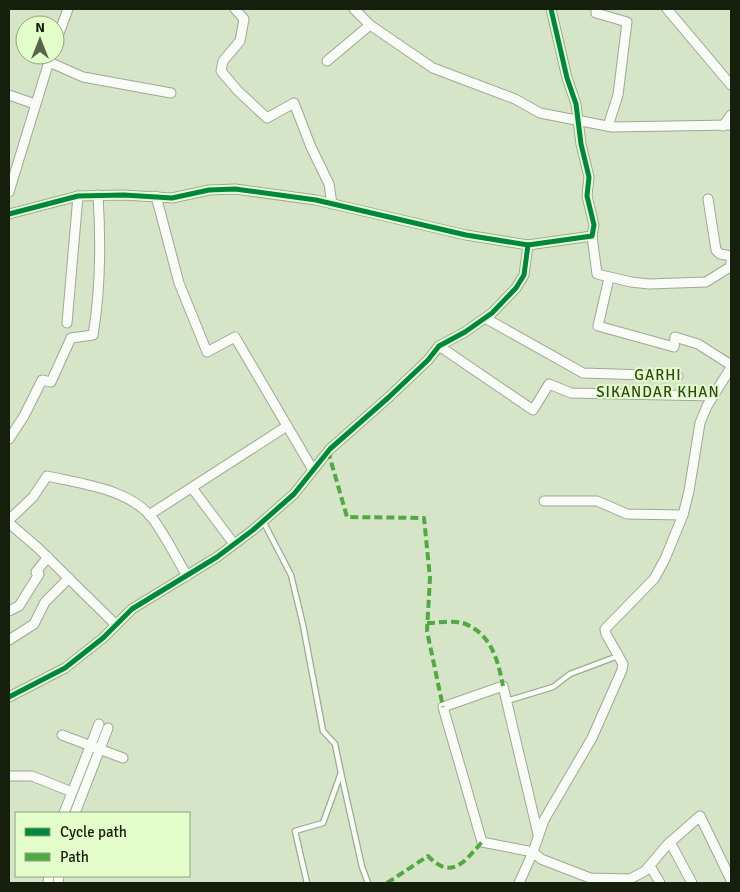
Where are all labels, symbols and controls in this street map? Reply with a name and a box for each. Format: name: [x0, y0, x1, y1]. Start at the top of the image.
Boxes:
north arrow: [15, 15, 65, 65]
text: N: [35, 19, 45, 36]
district label: GARHI SIKANDAR KHAN: [596, 366, 720, 401]
legend: [15, 812, 190, 877]
text: Cycle path: [60, 823, 127, 841]
text: Path: [60, 848, 89, 866]

